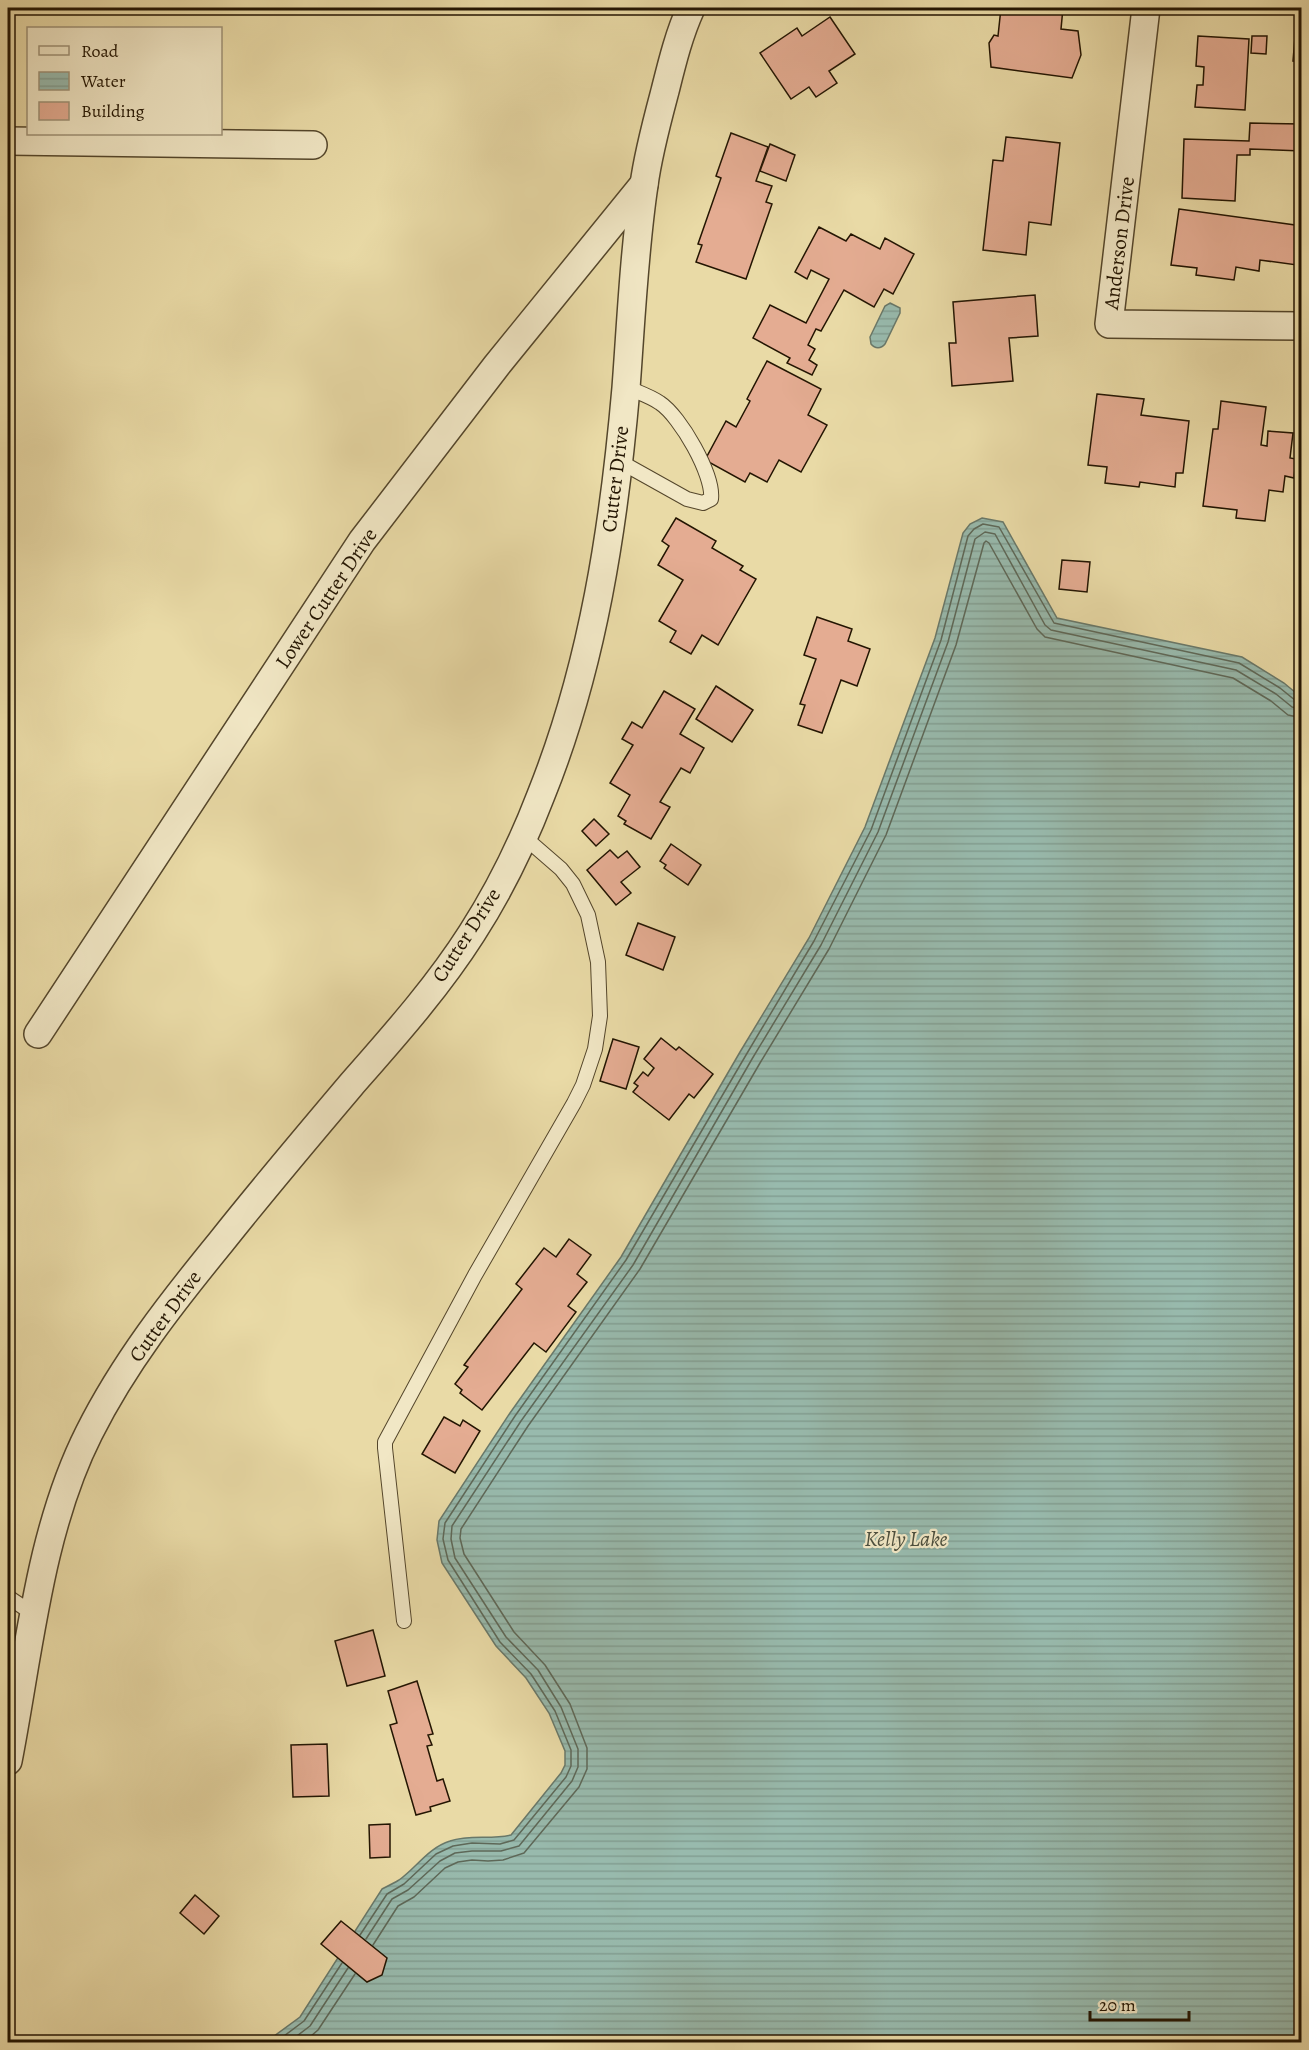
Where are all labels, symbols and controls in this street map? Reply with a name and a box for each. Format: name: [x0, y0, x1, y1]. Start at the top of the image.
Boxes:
legend: [27, 27, 222, 135]
text: Road: [81, 39, 119, 63]
text: Water: [80, 69, 126, 93]
text: Building: [81, 99, 145, 123]
street label: Anderson Drive: [1097, 175, 1141, 312]
street label: Cutter Drive: [595, 424, 635, 534]
street label: Lower Cutter Drive: [269, 522, 383, 674]
street label: Cutter Drive: [425, 882, 507, 988]
street label: Cutter Drive: [122, 1264, 208, 1368]
water label: Kelly Lake: [865, 1524, 948, 1554]
scale bar: [1090, 1984, 1189, 2022]
text: 20 m: [1099, 1993, 1136, 2017]

